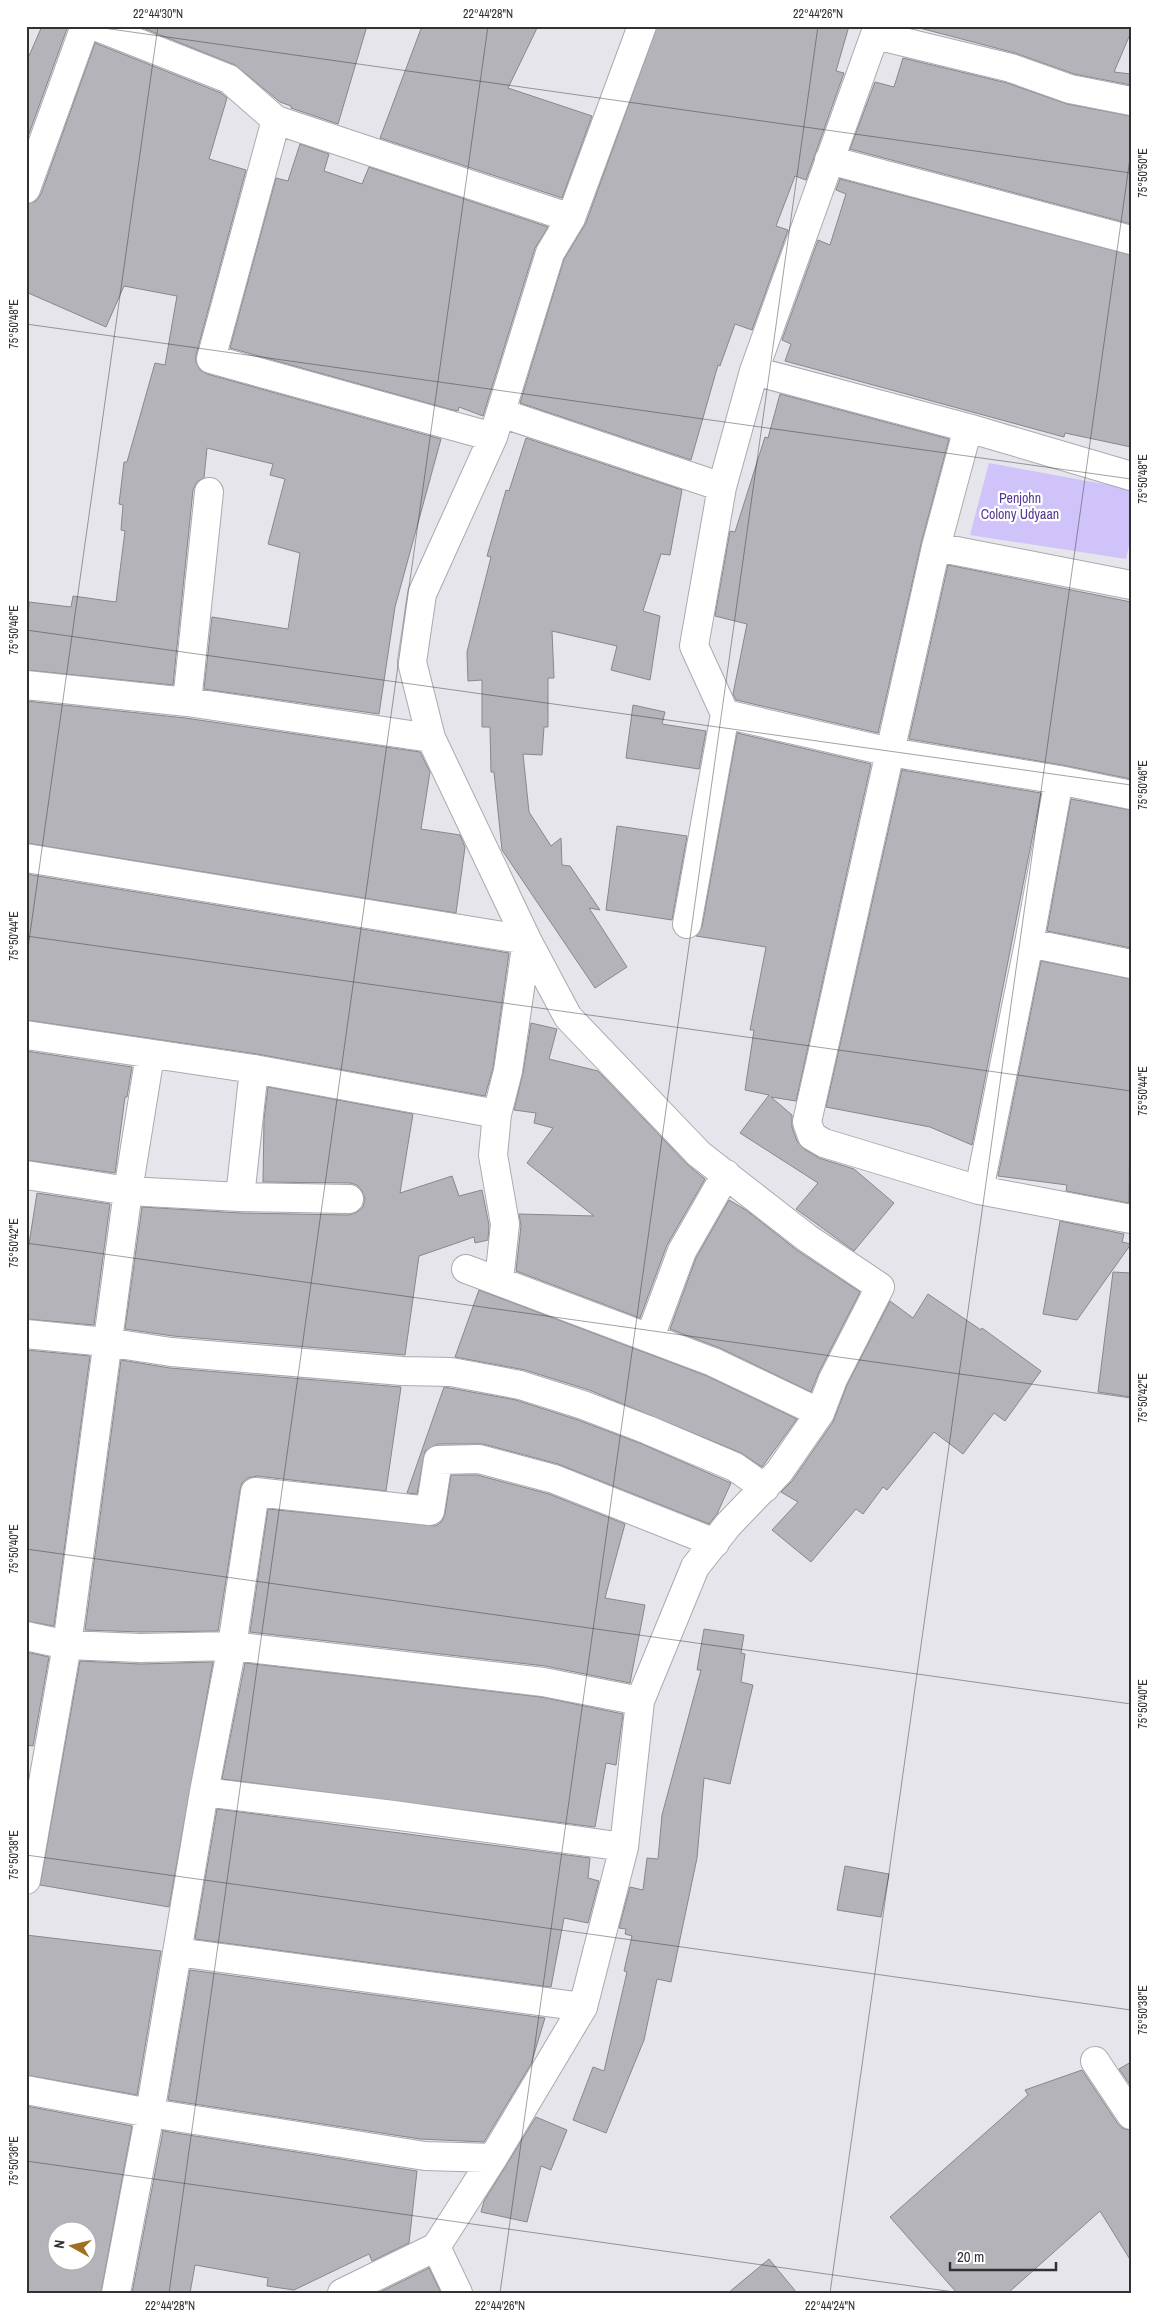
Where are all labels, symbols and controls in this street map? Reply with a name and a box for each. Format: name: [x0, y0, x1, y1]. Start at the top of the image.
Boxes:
text: 22°44'30"N: [133, 6, 183, 22]
text: 22°44'28"N: [463, 6, 513, 22]
text: 22°44'26"N: [793, 6, 843, 22]
text: 75°50'50"E: [1135, 148, 1151, 198]
text: 75°50'48"E: [6, 299, 22, 349]
text: 75°50'48"E: [1135, 454, 1151, 504]
park label: Penjohn Colony Udyaan: [981, 489, 1059, 523]
text: 75°50'46"E: [6, 605, 22, 655]
text: 75°50'46"E: [1135, 760, 1151, 810]
text: 75°50'44"E: [6, 911, 22, 961]
text: 75°50'44"E: [1135, 1066, 1151, 1116]
text: 75°50'42"E: [6, 1218, 22, 1268]
text: 75°50'42"E: [1135, 1373, 1151, 1423]
text: 75°50'40"E: [6, 1524, 22, 1574]
text: 75°50'40"E: [1135, 1679, 1151, 1729]
text: 75°50'38"E: [6, 1830, 22, 1880]
text: 75°50'38"E: [1135, 1985, 1151, 2035]
text: 75°50'36"E: [6, 2136, 22, 2186]
north arrow: [48, 2222, 98, 2272]
text: N: [50, 2239, 69, 2250]
scale bar: [950, 2239, 1056, 2271]
text: 20 m: [957, 2246, 984, 2267]
text: 22°44'28"N: [145, 2298, 195, 2314]
text: 22°44'26"N: [475, 2298, 525, 2314]
text: 22°44'24"N: [805, 2298, 855, 2314]

